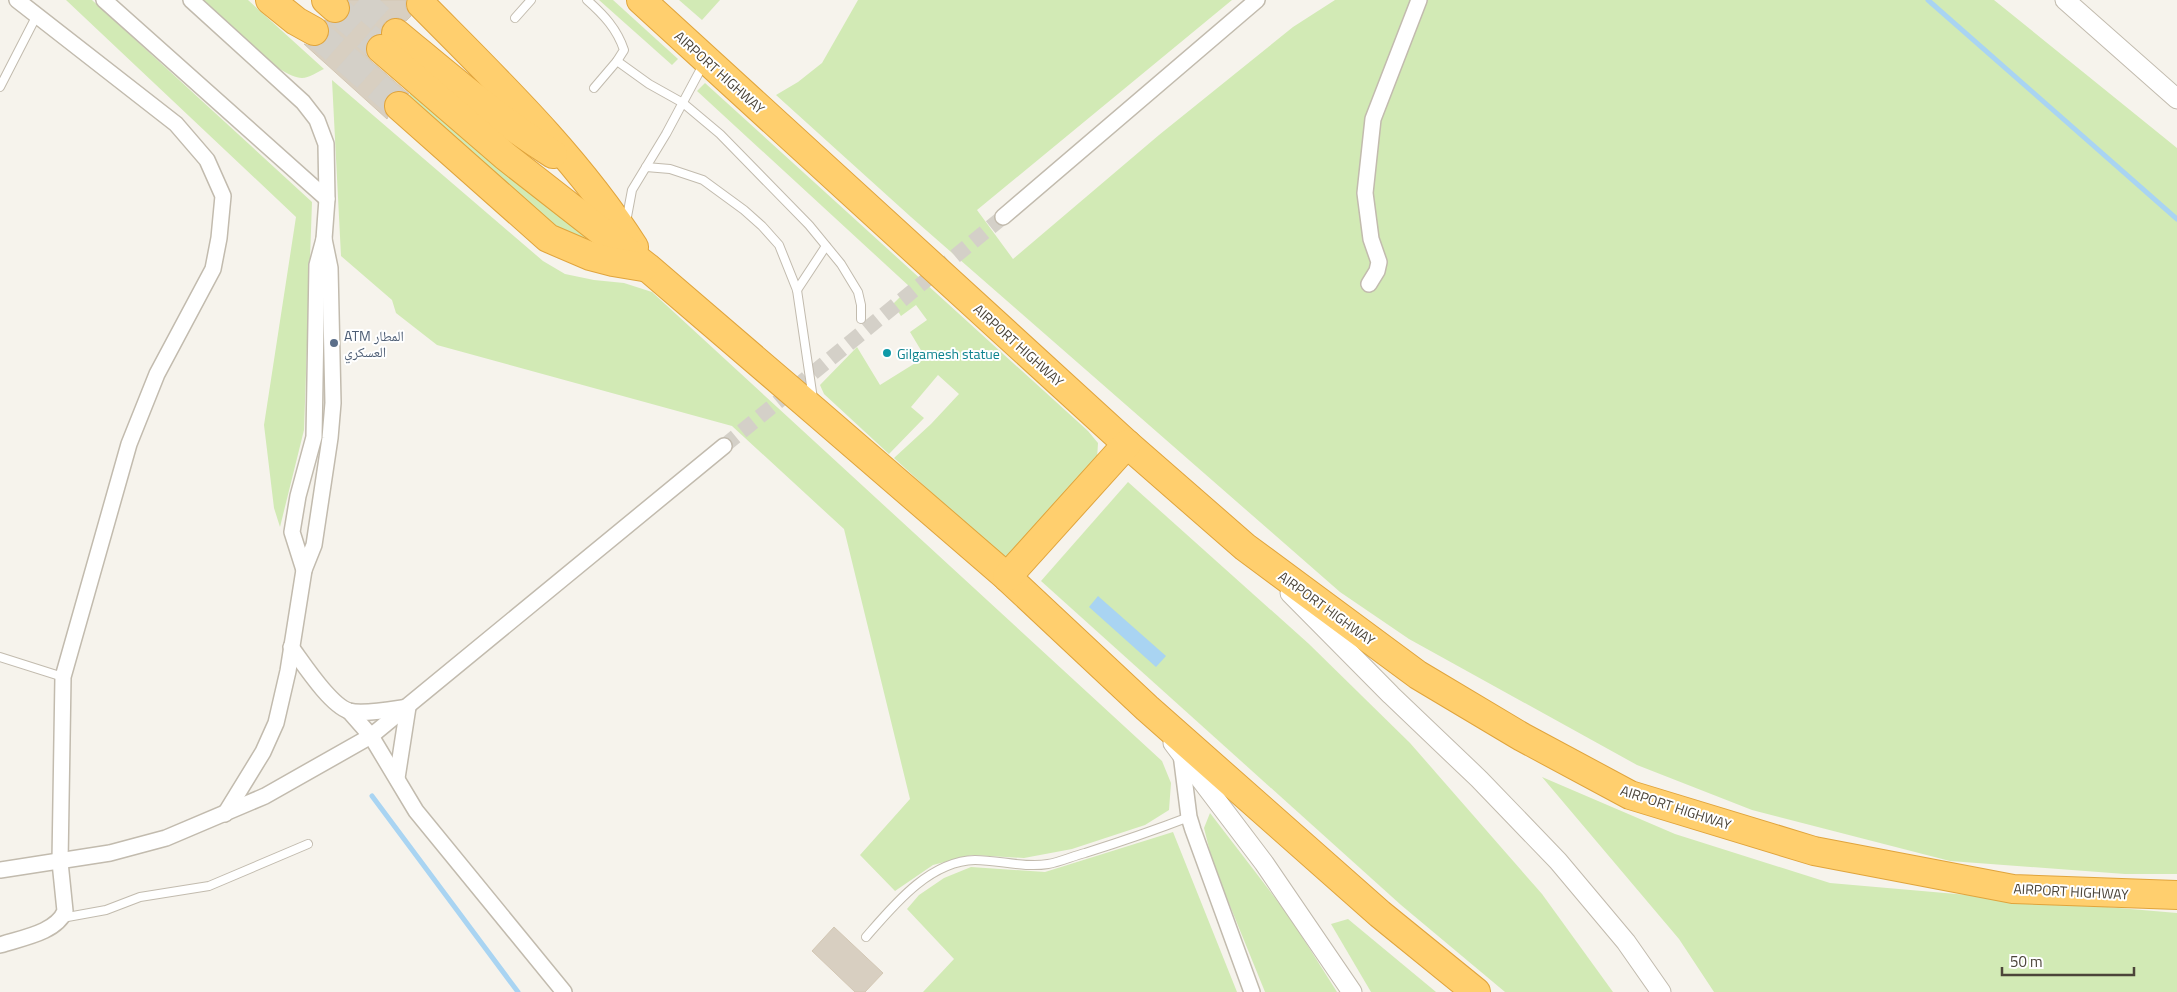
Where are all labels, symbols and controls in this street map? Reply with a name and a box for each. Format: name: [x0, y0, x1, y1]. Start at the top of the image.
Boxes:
street label: AIRPORT HIGHWAY: [670, 26, 770, 119]
street label: AIRPORT HIGHWAY: [969, 299, 1069, 392]
place label: ATM المطار العسكري: [344, 325, 404, 363]
marker: ATM المطار العسكري: [328, 337, 340, 349]
place label: Gilgamesh statue: [897, 343, 1000, 364]
marker: Gilgamesh statue: [881, 347, 893, 359]
street label: AIRPORT HIGHWAY: [1274, 566, 1380, 651]
street label: AIRPORT HIGHWAY: [1618, 779, 1734, 835]
street label: AIRPORT HIGHWAY: [2013, 878, 2130, 905]
scale bar: [2002, 944, 2134, 976]
text: 50 m: [2010, 950, 2043, 973]

